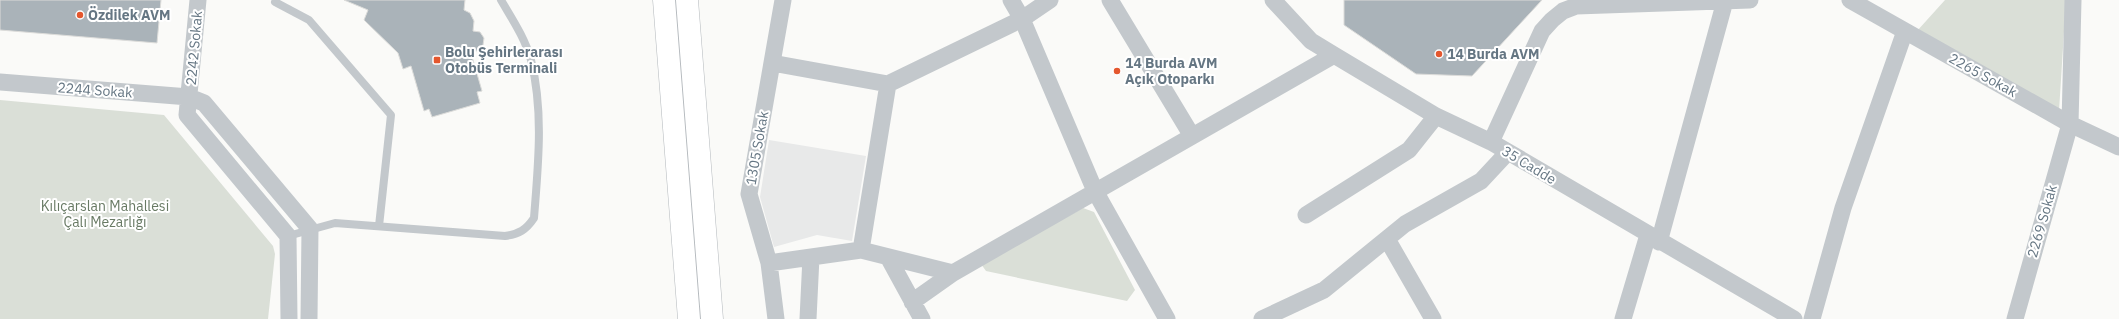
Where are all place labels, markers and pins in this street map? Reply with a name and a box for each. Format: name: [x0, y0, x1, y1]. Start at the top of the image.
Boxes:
place label: Özdilek AVM: [88, 6, 171, 24]
marker: Özdilek AVM: [75, 10, 85, 20]
place label: Bolu Şehirlerarası Otobüs Terminali: [445, 43, 563, 77]
place label: 14 Burda AVM: [1447, 45, 1540, 63]
marker: 14 Burda AVM: [1434, 49, 1444, 59]
place label: 14 Burda AVM Açık Otoparkı: [1125, 54, 1218, 88]
marker: Bolu Şehirlerarası Otobüs Terminali: [432, 55, 442, 65]
marker: 14 Burda AVM Açık Otoparkı: [1112, 66, 1122, 76]

